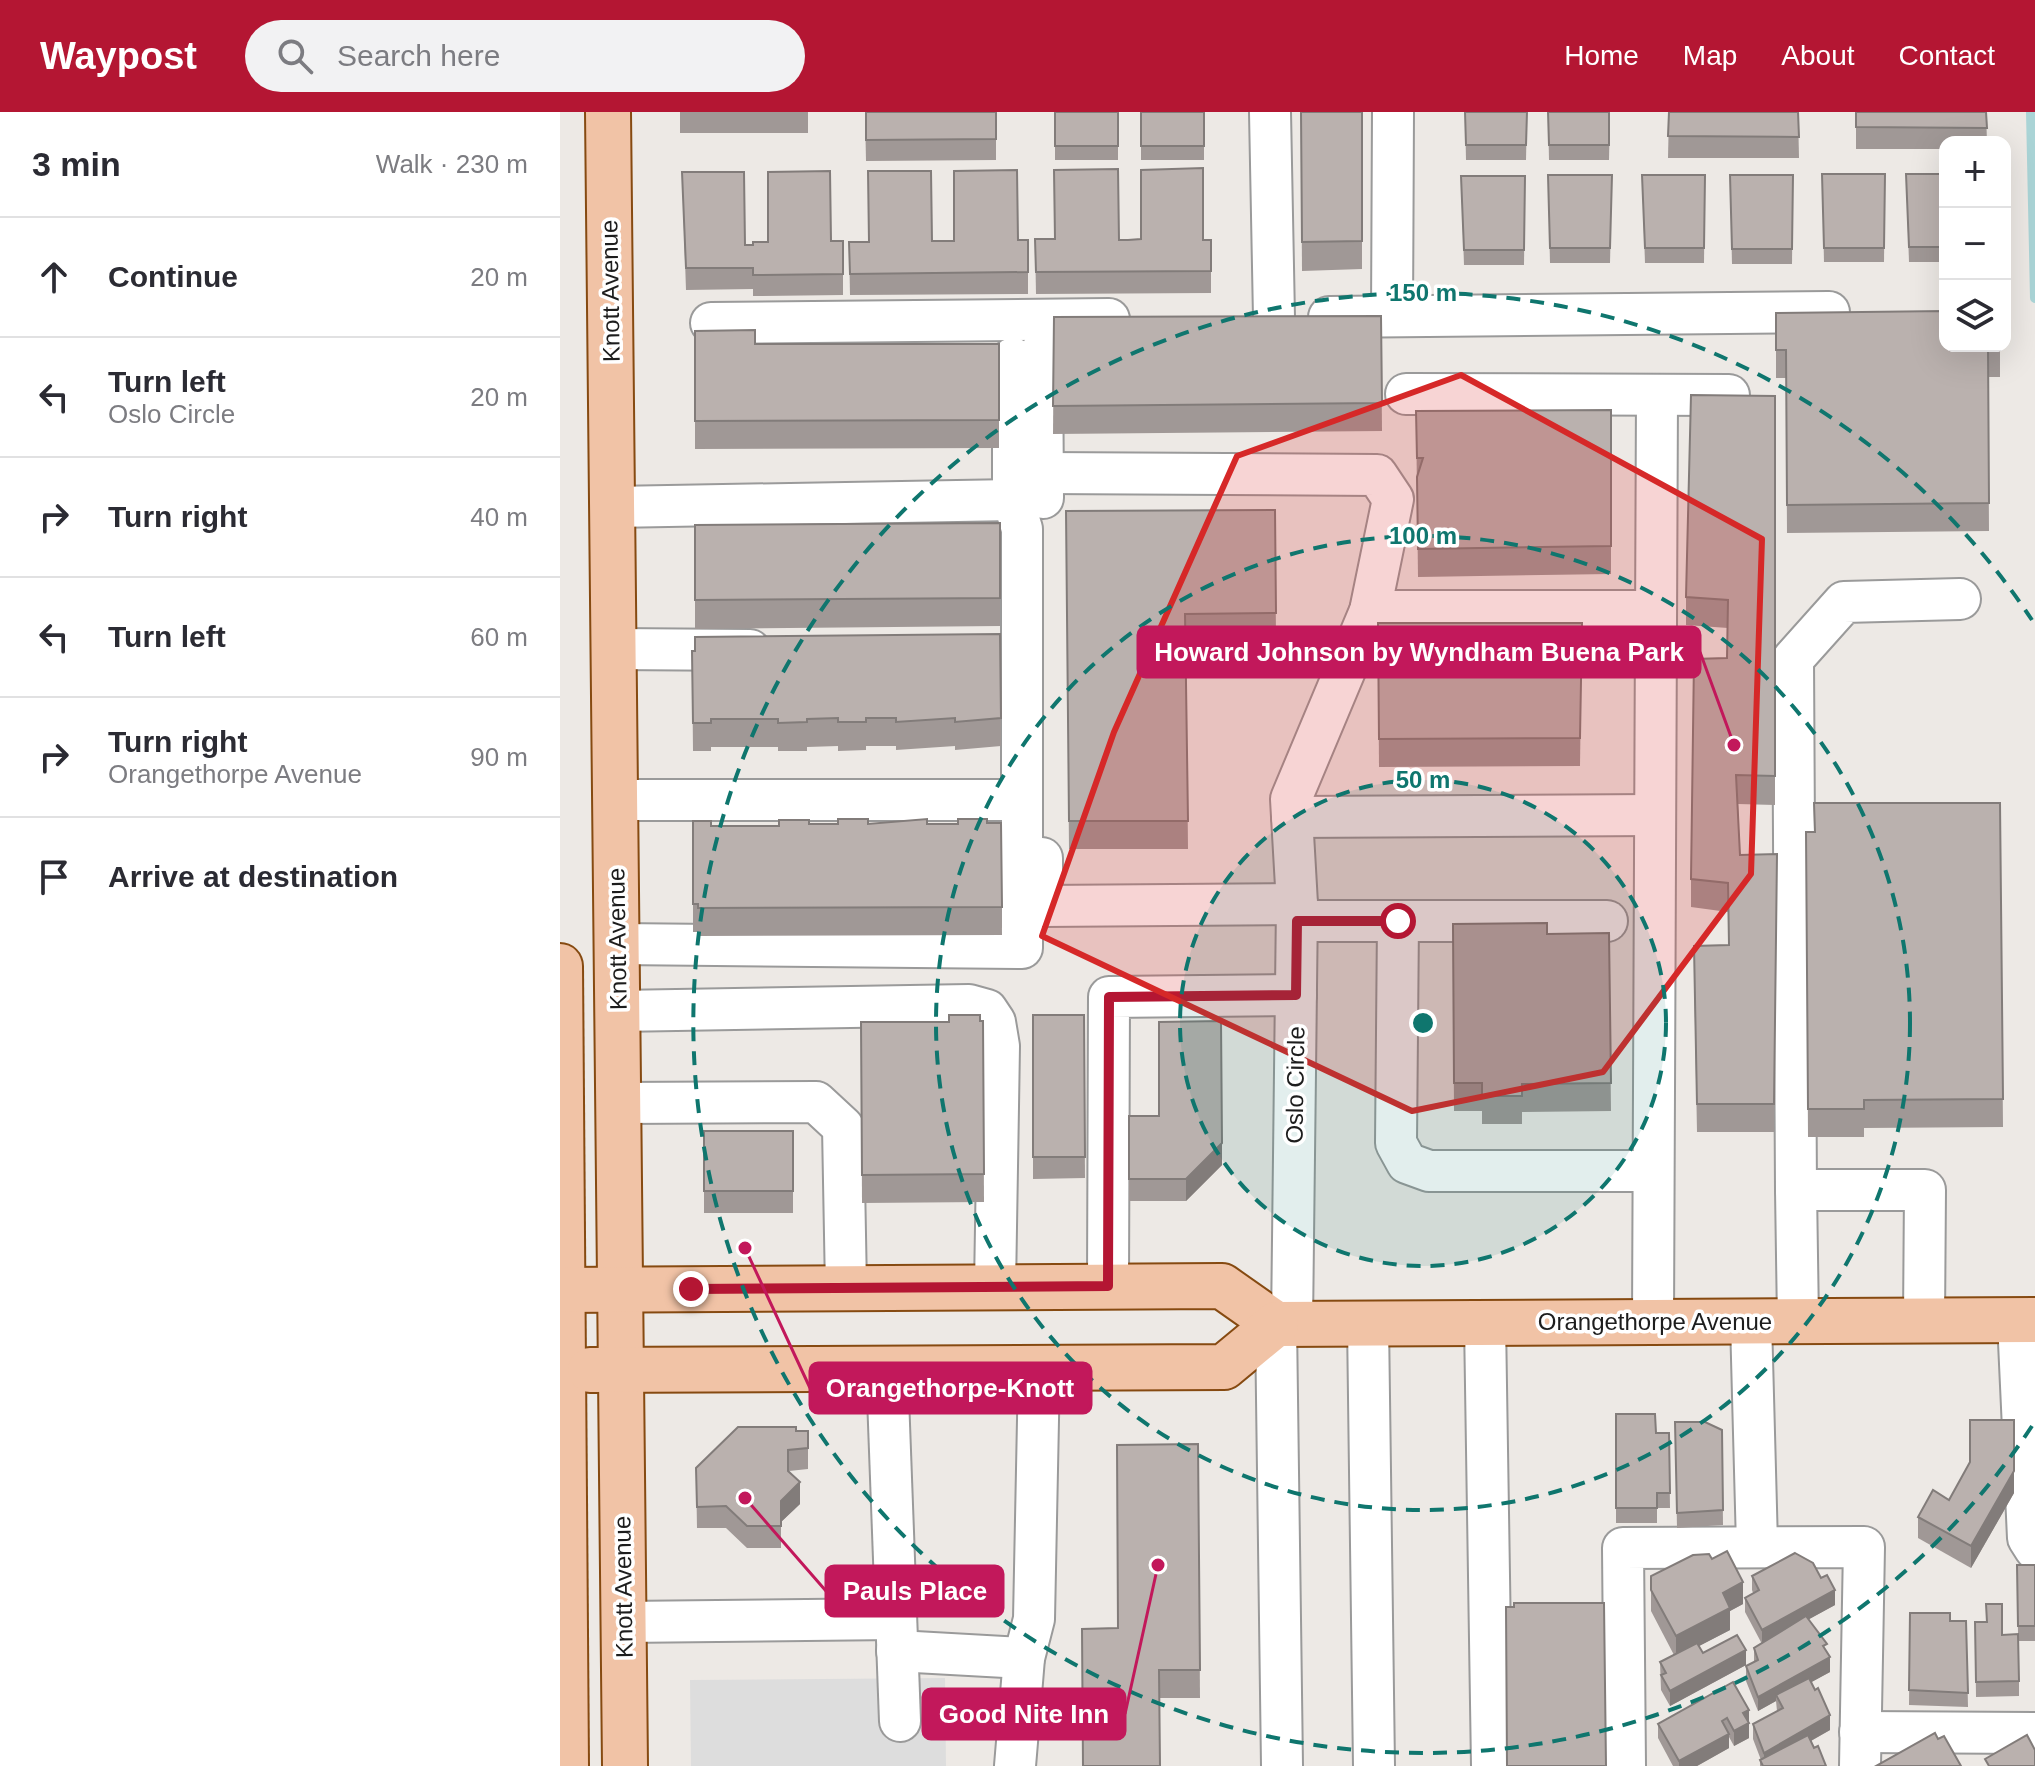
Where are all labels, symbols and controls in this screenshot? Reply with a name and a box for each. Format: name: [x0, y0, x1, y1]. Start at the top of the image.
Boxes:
search box: [245, 20, 805, 92]
icon: search: [273, 34, 317, 78]
text: Waypost: [40, 35, 197, 77]
text: Search here: [337, 39, 500, 72]
text: Home: [1564, 40, 1639, 71]
text: Map: [1683, 40, 1737, 71]
text: About: [1781, 40, 1855, 71]
text: Contact: [1899, 40, 1995, 71]
map controls: [1939, 136, 2011, 352]
button: +: [1939, 136, 2011, 208]
text: 3 min: [32, 145, 121, 183]
text: Walk · 230 m: [376, 149, 528, 179]
button: −: [1939, 208, 2011, 280]
street label: Knott Avenue: [595, 220, 625, 362]
icon: ahead: [32, 255, 76, 299]
text: Continue: [108, 260, 238, 293]
text: 20 m: [470, 262, 528, 292]
text: 150 m: [1389, 279, 1457, 306]
button: layers: [1939, 280, 2011, 352]
text: Turn left: [108, 365, 226, 398]
icon: left: [32, 375, 76, 419]
text: 20 m: [470, 382, 528, 412]
text: Oslo Circle: [108, 399, 235, 429]
icon: right: [32, 495, 76, 539]
text: Turn right: [108, 500, 247, 533]
text: 40 m: [470, 502, 528, 532]
text: 100 m: [1389, 522, 1457, 549]
icon: left: [32, 615, 76, 659]
text: Turn left: [108, 620, 226, 653]
text: 60 m: [470, 622, 528, 652]
callout: Howard Johnson by Wyndham Buena Park: [1138, 627, 1700, 677]
text: Howard Johnson by Wyndham Buena Park: [1154, 637, 1684, 667]
text: Turn right: [108, 725, 247, 758]
icon: right: [32, 735, 76, 779]
text: 90 m: [470, 742, 528, 772]
text: Orangethorpe Avenue: [108, 759, 362, 789]
text: 50 m: [1396, 766, 1450, 793]
icon: arrive: [32, 855, 76, 899]
text: Arrive at destination: [108, 860, 398, 893]
street label: Knott Avenue: [602, 868, 632, 1010]
route start: [1380, 903, 1416, 939]
centre of rings: [1409, 1009, 1437, 1037]
street label: Oslo Circle: [1280, 1026, 1310, 1144]
route end: [673, 1271, 709, 1307]
street label: Orangethorpe Avenue: [1538, 1308, 1772, 1335]
callout: Orangethorpe-Knott: [810, 1363, 1091, 1413]
text: Orangethorpe-Knott: [826, 1373, 1075, 1403]
street label: Knott Avenue: [608, 1516, 638, 1658]
callout: Pauls Place: [826, 1566, 1003, 1616]
text: Pauls Place: [843, 1576, 987, 1606]
callout: Good Nite Inn: [923, 1689, 1125, 1739]
text: Good Nite Inn: [939, 1699, 1109, 1729]

